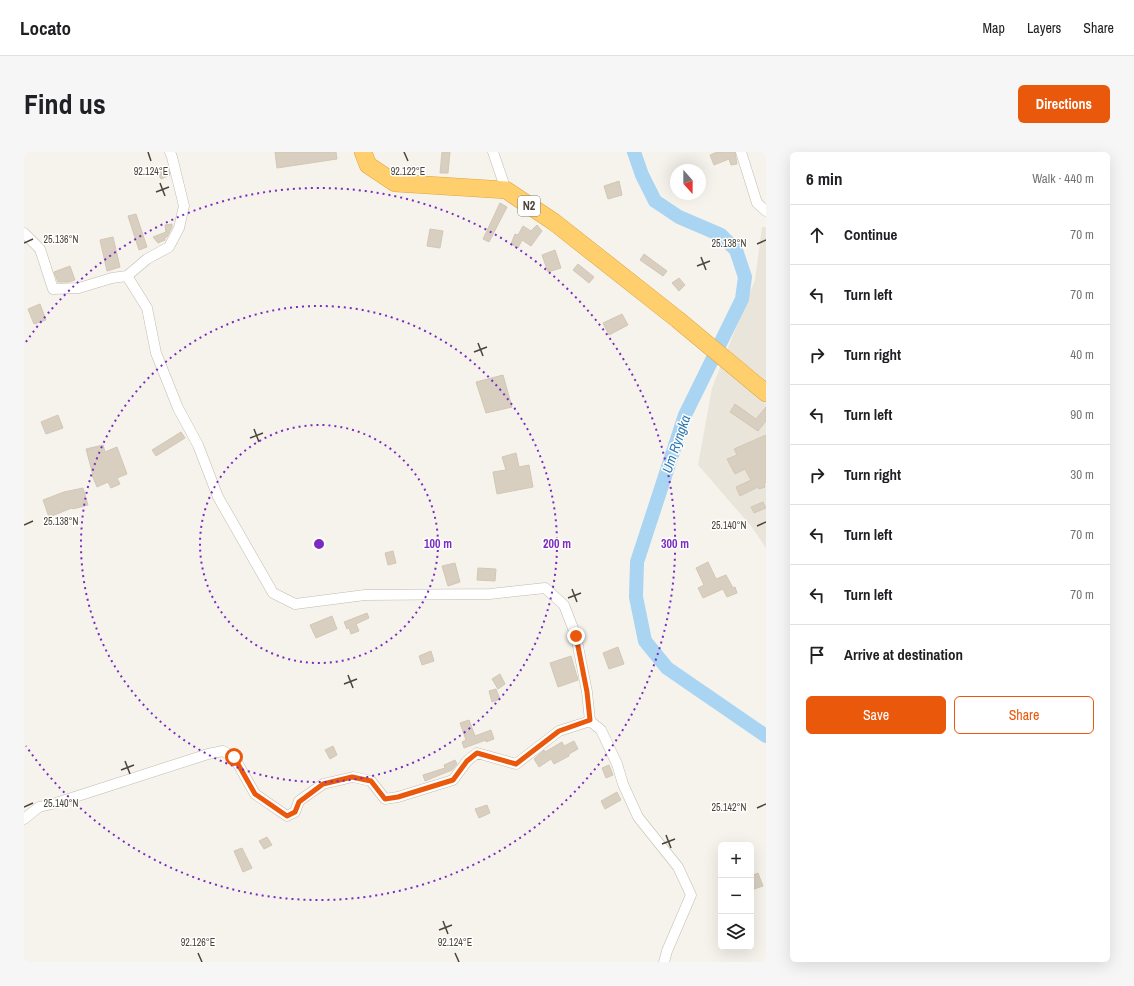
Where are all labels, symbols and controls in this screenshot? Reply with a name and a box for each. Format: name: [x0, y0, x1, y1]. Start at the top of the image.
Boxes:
text: Locato: [20, 15, 71, 41]
text: Map: [983, 19, 1005, 37]
text: Layers: [1027, 19, 1061, 37]
text: Share: [1083, 19, 1114, 37]
text: Find us: [24, 85, 106, 123]
button: Directions: [1018, 85, 1110, 123]
north arrow: [670, 164, 706, 200]
text: 92.124°E: [134, 165, 168, 178]
text: 92.122°E: [391, 165, 425, 178]
text: 6 min: [806, 167, 842, 190]
text: Walk · 440 m: [1032, 170, 1094, 187]
road number: N2: [518, 196, 540, 216]
icon: ahead: [806, 224, 828, 246]
text: Continue: [844, 224, 897, 245]
text: 70 m: [1070, 226, 1094, 243]
text: 25.136°N: [44, 233, 79, 246]
text: 25.138°N: [712, 237, 747, 250]
icon: left: [806, 284, 828, 306]
text: Turn left: [844, 284, 892, 305]
text: 70 m: [1070, 286, 1094, 303]
icon: right: [806, 344, 828, 366]
text: Turn right: [844, 344, 901, 365]
text: 40 m: [1070, 346, 1094, 363]
icon: left: [806, 404, 828, 426]
text: Turn left: [844, 404, 892, 425]
text: 90 m: [1070, 406, 1094, 423]
water label: Um Ryngka: [658, 413, 694, 475]
icon: right: [806, 464, 828, 486]
text: Turn right: [844, 464, 901, 485]
text: 30 m: [1070, 466, 1094, 483]
text: 25.138°N: [44, 515, 79, 528]
text: 25.140°N: [712, 519, 747, 532]
icon: left: [806, 524, 828, 546]
text: Turn left: [844, 524, 892, 545]
text: 70 m: [1070, 526, 1094, 543]
text: 100 m: [424, 536, 452, 552]
text: 200 m: [543, 536, 571, 552]
text: 300 m: [661, 536, 689, 552]
centre of rings: [312, 537, 326, 551]
icon: left: [806, 584, 828, 606]
text: Turn left: [844, 584, 892, 605]
text: 70 m: [1070, 586, 1094, 603]
route end: [567, 627, 585, 645]
icon: arrive: [806, 644, 828, 666]
text: Arrive at destination: [844, 644, 963, 665]
button: Save: [806, 696, 946, 734]
button: Share: [954, 696, 1094, 734]
route start: [225, 748, 243, 766]
text: 25.140°N: [44, 797, 79, 810]
text: 25.142°N: [712, 801, 747, 814]
map controls: [718, 842, 754, 950]
button: +: [718, 842, 754, 878]
button: −: [718, 878, 754, 914]
button: layers: [718, 914, 754, 950]
text: 92.126°E: [181, 936, 215, 949]
text: 92.124°E: [438, 936, 472, 949]

